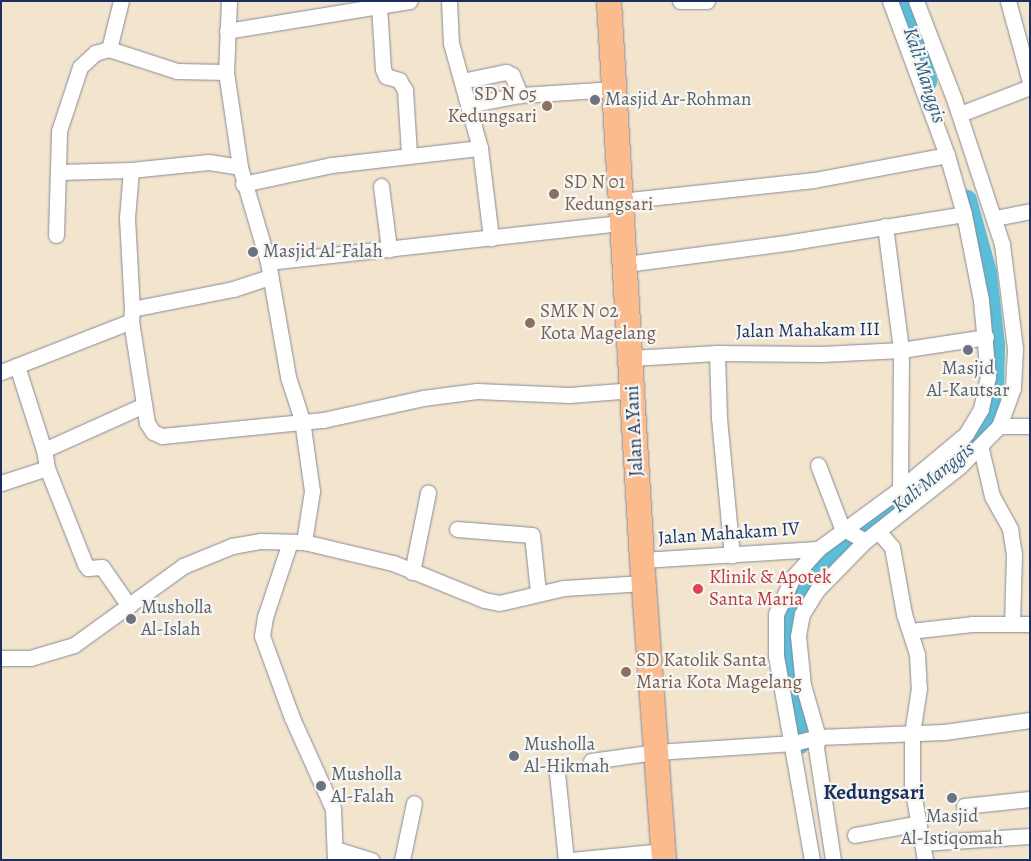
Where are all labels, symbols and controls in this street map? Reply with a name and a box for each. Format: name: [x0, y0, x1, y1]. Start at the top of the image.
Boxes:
water label: Kali Manggis: [898, 24, 952, 126]
place label: SD N 05 Kedungsari: [448, 84, 537, 128]
place label: Masjid Ar-Rohman: [605, 89, 751, 111]
marker: Masjid Ar-Rohman: [589, 94, 601, 106]
marker: SD N 05 Kedungsari: [541, 100, 553, 112]
place label: SD N 01 Kedungsari: [564, 172, 653, 216]
marker: SD N 01 Kedungsari: [548, 188, 560, 200]
place label: Masjid Al-Falah: [263, 241, 383, 263]
marker: Masjid Al-Falah: [247, 246, 259, 258]
place label: SMK N 02 Kota Magelang: [540, 301, 656, 345]
marker: SMK N 02 Kota Magelang: [524, 317, 536, 329]
street label: Jalan Mahakam III: [736, 318, 880, 344]
marker: Masjid Al-Kautsar: [962, 344, 974, 356]
place label: Masjid Al-Kautsar: [927, 358, 1009, 402]
street label: Jalan A.Yani: [621, 385, 649, 477]
water label: Kali Manggis: [887, 436, 979, 518]
street label: Jalan Mahakam IV: [657, 518, 801, 550]
place label: Klinik & Apotek Santa Maria: [709, 567, 831, 611]
marker: Klinik & Apotek Santa Maria: [691, 582, 705, 596]
place label: Musholla Al-Islah: [141, 597, 212, 641]
marker: Musholla Al-Islah: [125, 613, 137, 625]
place label: SD Katolik Santa Maria Kota Magelang: [636, 650, 802, 694]
marker: SD Katolik Santa Maria Kota Magelang: [620, 666, 632, 678]
place label: Musholla Al-Hikmah: [524, 734, 610, 778]
marker: Musholla Al-Hikmah: [508, 750, 520, 762]
place label: Musholla Al-Falah: [331, 764, 402, 808]
district label: Kedungsari: [823, 779, 925, 805]
marker: Musholla Al-Falah: [315, 780, 327, 792]
marker: Masjid Al-Istiqomah: [946, 792, 958, 804]
place label: Masjid Al-Istiqomah: [901, 806, 1003, 850]

